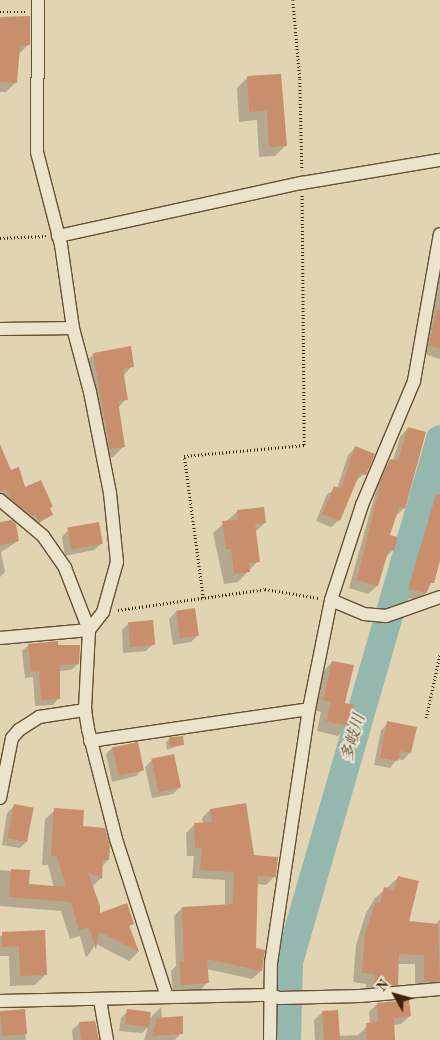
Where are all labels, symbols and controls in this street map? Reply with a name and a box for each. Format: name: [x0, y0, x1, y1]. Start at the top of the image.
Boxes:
water label: 多岐川: [338, 712, 370, 764]
north arrow: [370, 970, 420, 1020]
text: N: [374, 977, 392, 994]

